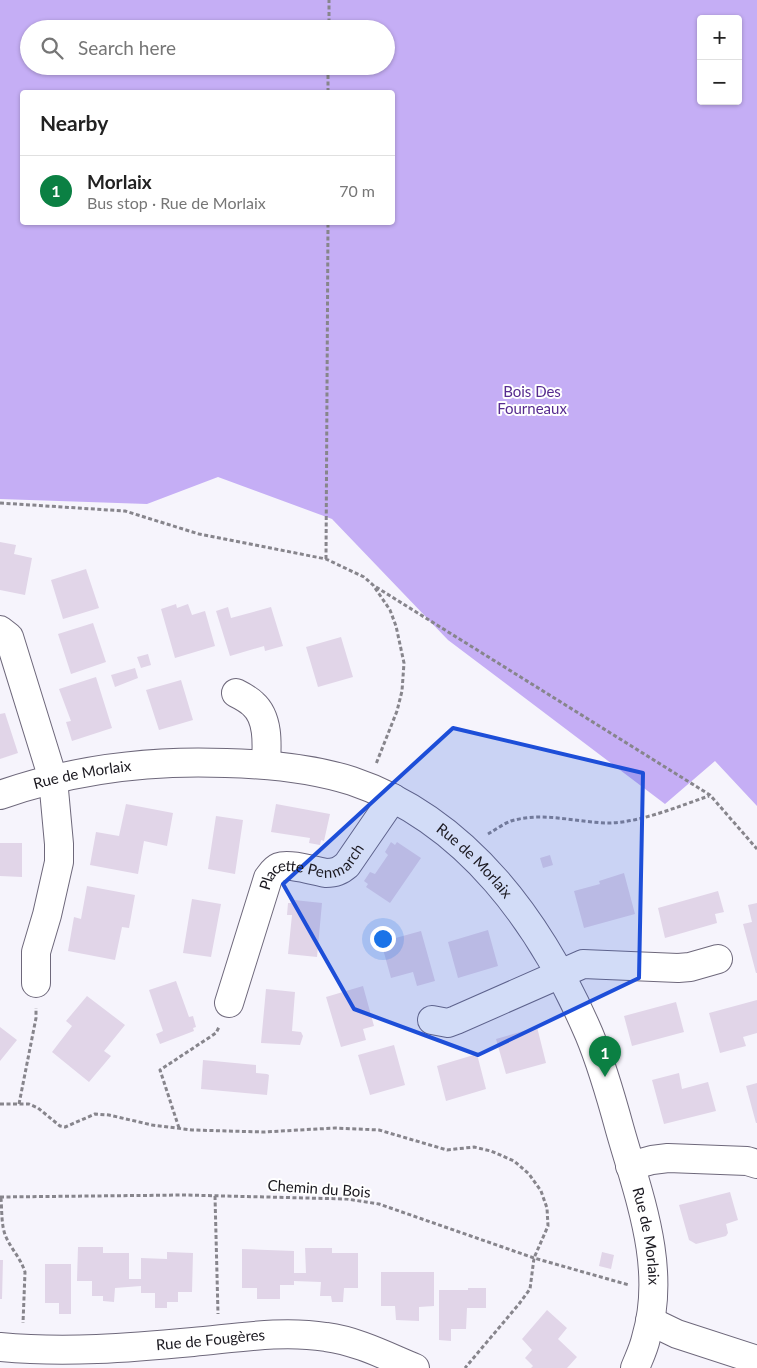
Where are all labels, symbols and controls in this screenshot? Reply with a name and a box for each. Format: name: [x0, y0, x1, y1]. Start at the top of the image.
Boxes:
map controls: [697, 15, 742, 105]
button: +: [697, 15, 742, 60]
search box: [20, 20, 395, 75]
icon: search: [38, 34, 66, 62]
text: Search here: [78, 36, 176, 59]
button: −: [697, 60, 742, 105]
text: Nearby: [40, 110, 108, 135]
text: Morlaix: [87, 170, 152, 193]
text: 1: [51, 181, 61, 200]
text: 70 m: [339, 181, 375, 200]
text: Bus stop · Rue de Morlaix: [87, 193, 266, 212]
park label: Bois Des Fourneaux: [497, 382, 567, 417]
street label: Rue de Morlaix: [31, 756, 133, 792]
street label: Rue de Morlaix: [433, 819, 517, 902]
street label: Placette Penmarch: [255, 840, 367, 892]
your location: [370, 926, 396, 952]
pin: 1: [589, 1036, 621, 1077]
street label: Chemin du Bois: [267, 1175, 371, 1201]
street label: Rue de Morlaix: [629, 1185, 664, 1286]
street label: Rue de Fougères: [155, 1325, 266, 1353]

